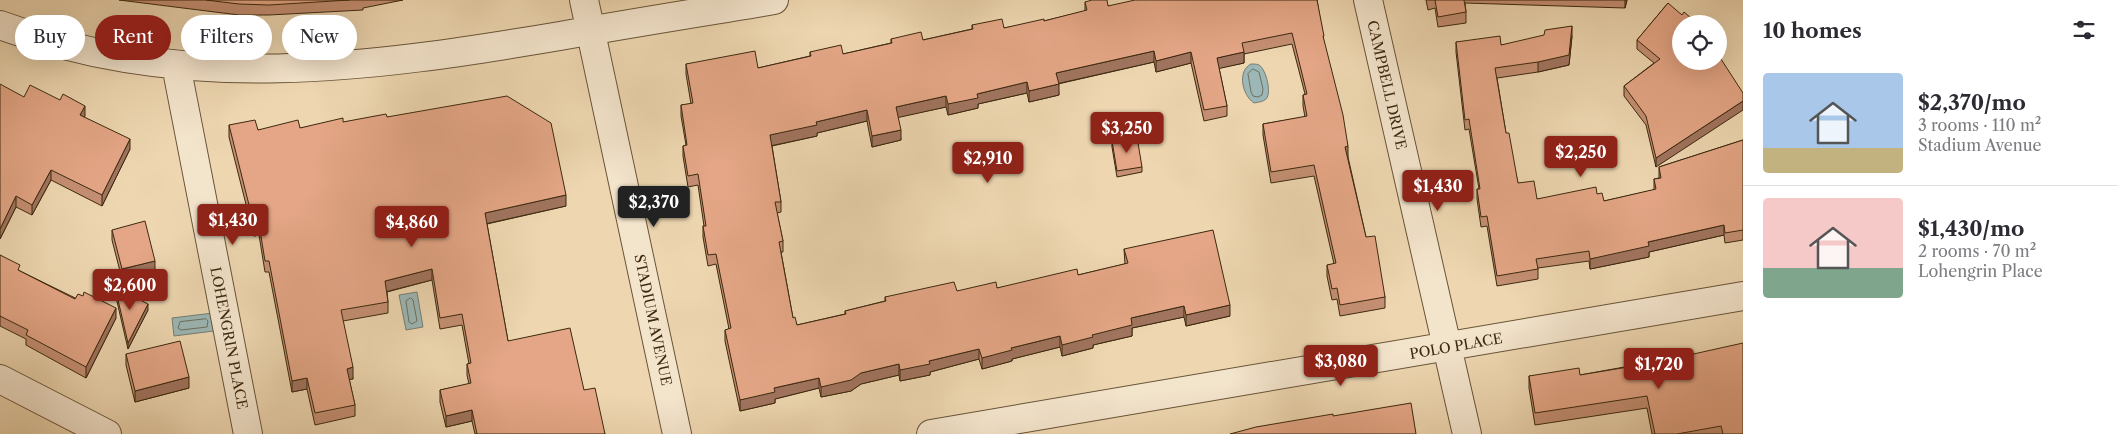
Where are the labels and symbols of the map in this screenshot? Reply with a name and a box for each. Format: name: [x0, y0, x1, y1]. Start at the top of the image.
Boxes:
street label: CAMPBELL DRIVE: [1363, 19, 1411, 151]
pin: $3,250: [1086, 112, 1168, 154]
pin: $2,250: [1540, 136, 1622, 178]
pin: $2,910: [947, 142, 1029, 184]
pin: $1,430: [1397, 170, 1479, 212]
pin: $2,370: [613, 186, 695, 228]
pin: $1,430: [192, 204, 274, 246]
pin: $4,860: [371, 206, 453, 248]
street label: STADIUM AVENUE: [630, 253, 676, 387]
street label: LOHENGRIN PLACE: [206, 265, 252, 411]
pin: $2,600: [89, 268, 171, 311]
street label: POLO PLACE: [1408, 329, 1504, 363]
pin: $3,080: [1300, 344, 1382, 387]
pin: $1,720: [1618, 348, 1700, 390]

